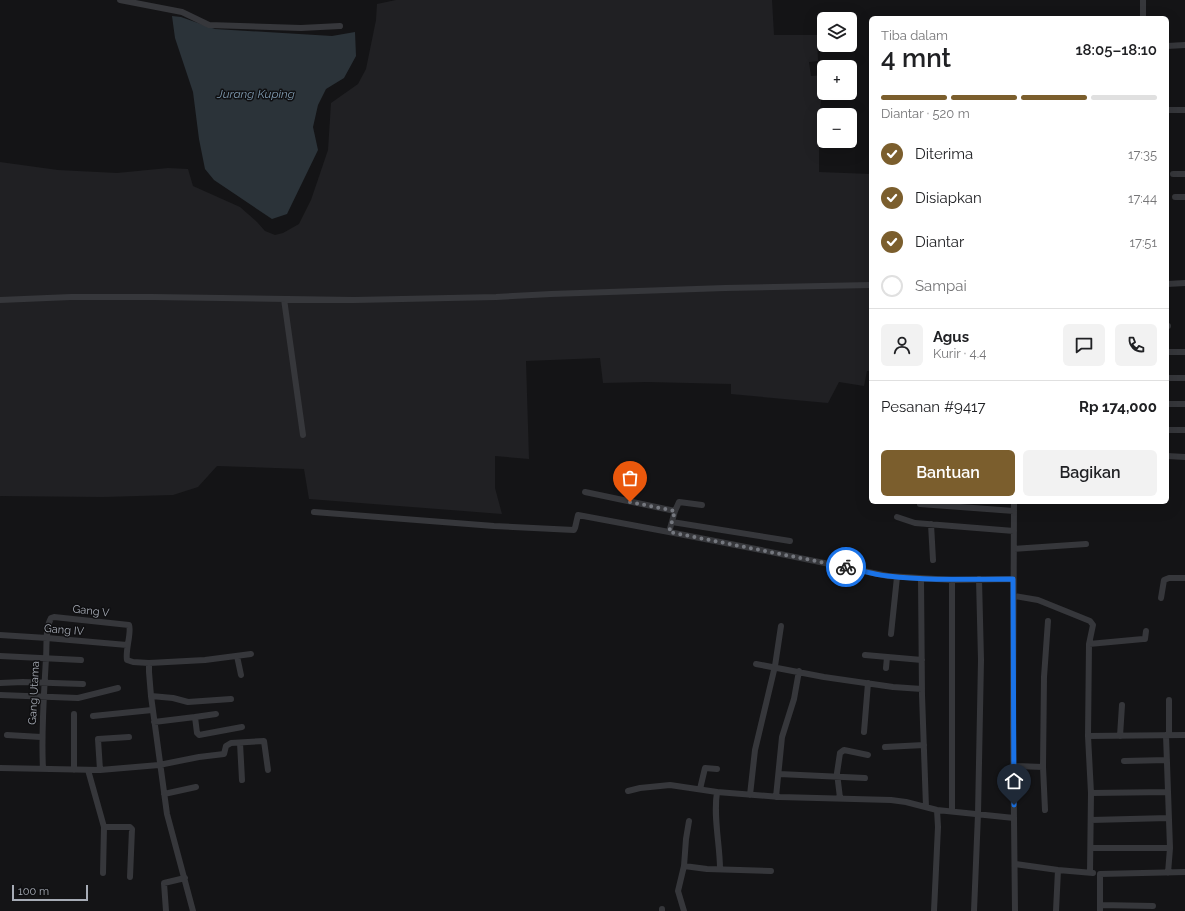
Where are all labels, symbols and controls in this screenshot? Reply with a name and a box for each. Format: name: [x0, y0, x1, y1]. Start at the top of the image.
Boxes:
map controls: [817, 12, 857, 148]
button: layers: [817, 12, 857, 52]
text: Tiba dalam: [881, 28, 948, 43]
text: 18:05–18:10: [1076, 41, 1157, 59]
text: 4 mnt: [881, 43, 951, 73]
button: +: [817, 60, 857, 100]
water label: Jurang Kuping: [216, 87, 295, 101]
text: Diantar · 520 m: [881, 106, 970, 121]
button: −: [817, 108, 857, 148]
icon: check: [881, 143, 903, 165]
text: Diterima: [915, 145, 973, 163]
text: 17:35: [1128, 147, 1157, 162]
icon: check: [881, 187, 903, 209]
text: Disiapkan: [915, 189, 982, 207]
text: 17:44: [1128, 191, 1157, 206]
icon: check: [881, 231, 903, 253]
text: Diantar: [915, 233, 964, 251]
text: 17:51: [1129, 235, 1157, 250]
text: Sampai: [915, 277, 967, 295]
button: person: [881, 324, 923, 366]
button: chat: [1063, 324, 1105, 366]
button: phone: [1115, 324, 1157, 366]
text: Agus: [933, 328, 969, 346]
text: Kurir · 4.4: [933, 346, 986, 361]
text: Pesanan #9417: [881, 398, 985, 416]
text: Rp 174,000: [1079, 398, 1157, 416]
button: Bantuan: [881, 450, 1015, 496]
button: Bagikan: [1023, 450, 1157, 496]
pin: [613, 461, 647, 502]
icon: bag: [619, 467, 641, 489]
courier: [826, 547, 866, 587]
icon: bike: [835, 556, 857, 578]
street label: Gang V: [72, 603, 111, 619]
street label: Gang IV: [43, 622, 85, 638]
street label: Gang Utama: [26, 661, 42, 725]
pin: [997, 764, 1031, 805]
icon: home: [1003, 770, 1025, 792]
scale bar: [12, 883, 88, 902]
text: 100 m: [18, 885, 49, 898]

